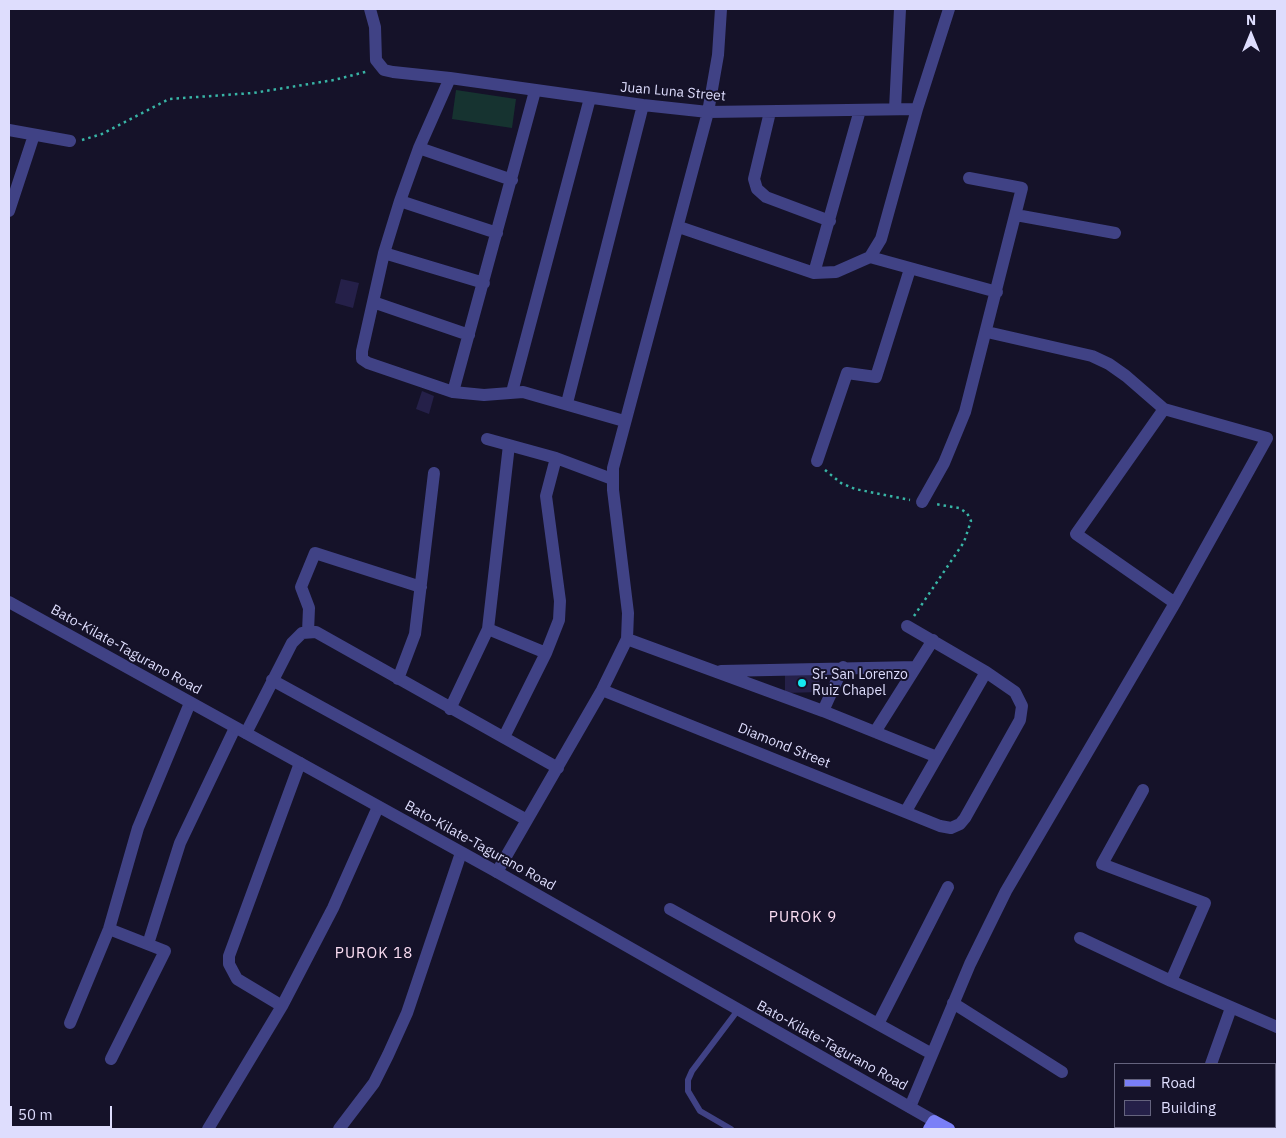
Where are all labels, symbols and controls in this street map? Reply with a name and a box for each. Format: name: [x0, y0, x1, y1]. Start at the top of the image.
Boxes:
north arrow: [1226, 10, 1276, 60]
text: N: [1246, 11, 1256, 29]
street label: Juan Luna Street: [620, 79, 726, 105]
street label: Bato-Kilate-Tagurano Road: [48, 601, 204, 699]
place label: Sr. San Lorenzo Ruiz Chapel: [812, 667, 908, 700]
marker: Sr. San Lorenzo Ruiz Chapel: [796, 677, 808, 689]
street label: Diamond Street: [735, 720, 833, 772]
street label: Bato-Kilate-Tagurano Road: [402, 797, 558, 895]
district label: PUROK 9: [768, 909, 838, 927]
district label: PUROK 18: [334, 945, 414, 963]
street label: Bato-Kilate-Tagurano Road: [754, 997, 910, 1095]
legend: [1114, 1063, 1276, 1128]
text: Road: [1161, 1073, 1196, 1092]
scale bar: [12, 1096, 115, 1128]
text: Building: [1161, 1098, 1216, 1117]
text: 50 m: [18, 1105, 53, 1124]

